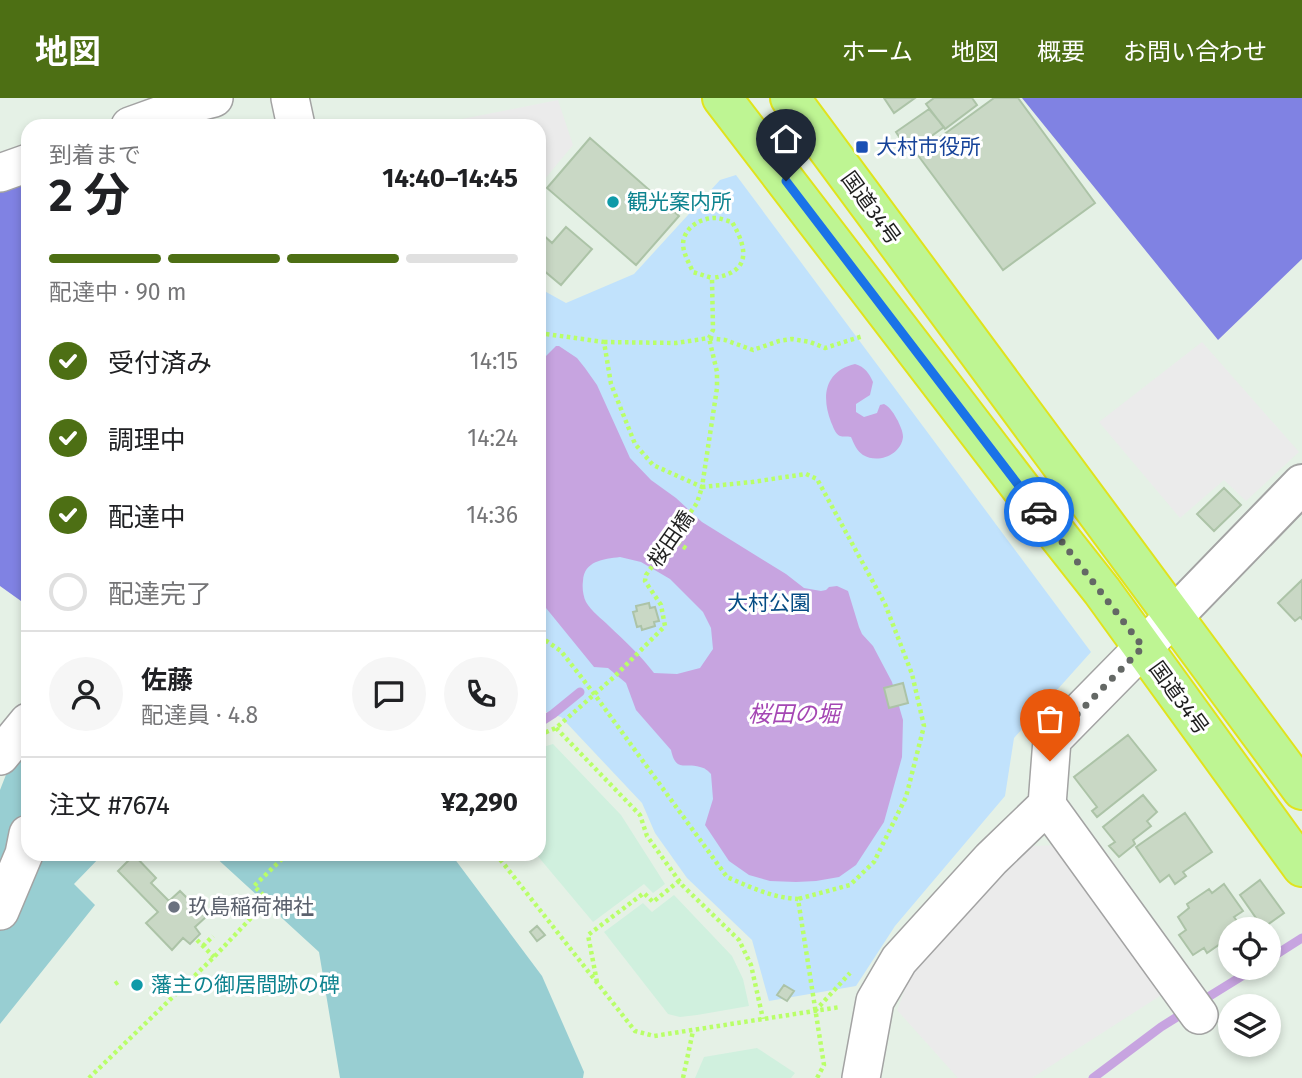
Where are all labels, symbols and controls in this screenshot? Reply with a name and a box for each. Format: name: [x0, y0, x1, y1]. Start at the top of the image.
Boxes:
text: 地図: [35, 32, 101, 72]
text: ホーム: [842, 38, 913, 66]
text: 地図: [951, 38, 999, 66]
text: 概要: [1037, 38, 1085, 66]
text: お問い合わせ: [1123, 38, 1267, 66]
pin: [756, 109, 816, 181]
icon: home: [767, 120, 805, 158]
place label: 大村市役所: [876, 134, 981, 160]
marker: 大村市役所: [854, 139, 870, 155]
text: 到着まで: [49, 141, 141, 169]
text: 14:40–14:45: [382, 163, 518, 194]
street label: 国道34号: [836, 166, 906, 250]
text: 2 分: [49, 168, 130, 223]
place label: 観光案内所: [627, 189, 732, 215]
marker: 観光案内所: [605, 194, 621, 210]
text: 配達中 · 90 m: [49, 278, 186, 306]
icon: check: [49, 342, 87, 380]
text: 14:15: [470, 347, 518, 375]
text: 受付済み: [108, 348, 212, 379]
icon: check: [49, 419, 87, 457]
text: 14:24: [467, 424, 518, 452]
text: 調理中: [108, 425, 186, 456]
courier: [1004, 477, 1074, 547]
icon: car: [1020, 493, 1058, 531]
icon: check: [49, 496, 87, 534]
text: 14:36: [466, 501, 518, 529]
text: 配達中: [108, 502, 186, 533]
street label: 桜田橋: [642, 506, 700, 572]
text: 配達完了: [108, 579, 212, 610]
park label: 大村公園: [727, 590, 811, 616]
street label: 国道34号: [1144, 656, 1214, 740]
button: person: [49, 657, 123, 731]
button: chat: [352, 657, 426, 731]
button: phone: [444, 657, 518, 731]
text: 佐藤: [141, 665, 193, 696]
pin: [1020, 689, 1080, 761]
water label: 桜田の堀: [748, 700, 843, 728]
icon: bag: [1031, 700, 1069, 738]
text: 配達員 · 4.8: [141, 701, 258, 729]
text: ¥2,290: [441, 787, 518, 818]
text: 注文 #7674: [49, 790, 170, 821]
place label: 玖島稲荷神社: [188, 894, 314, 920]
marker: 玖島稲荷神社: [166, 899, 182, 915]
map controls: [1218, 917, 1281, 1057]
button: locate: [1218, 917, 1281, 980]
place label: 藩主の御居間跡の碑: [151, 972, 340, 998]
marker: 藩主の御居間跡の碑: [129, 977, 145, 993]
button: layers: [1218, 994, 1281, 1057]

